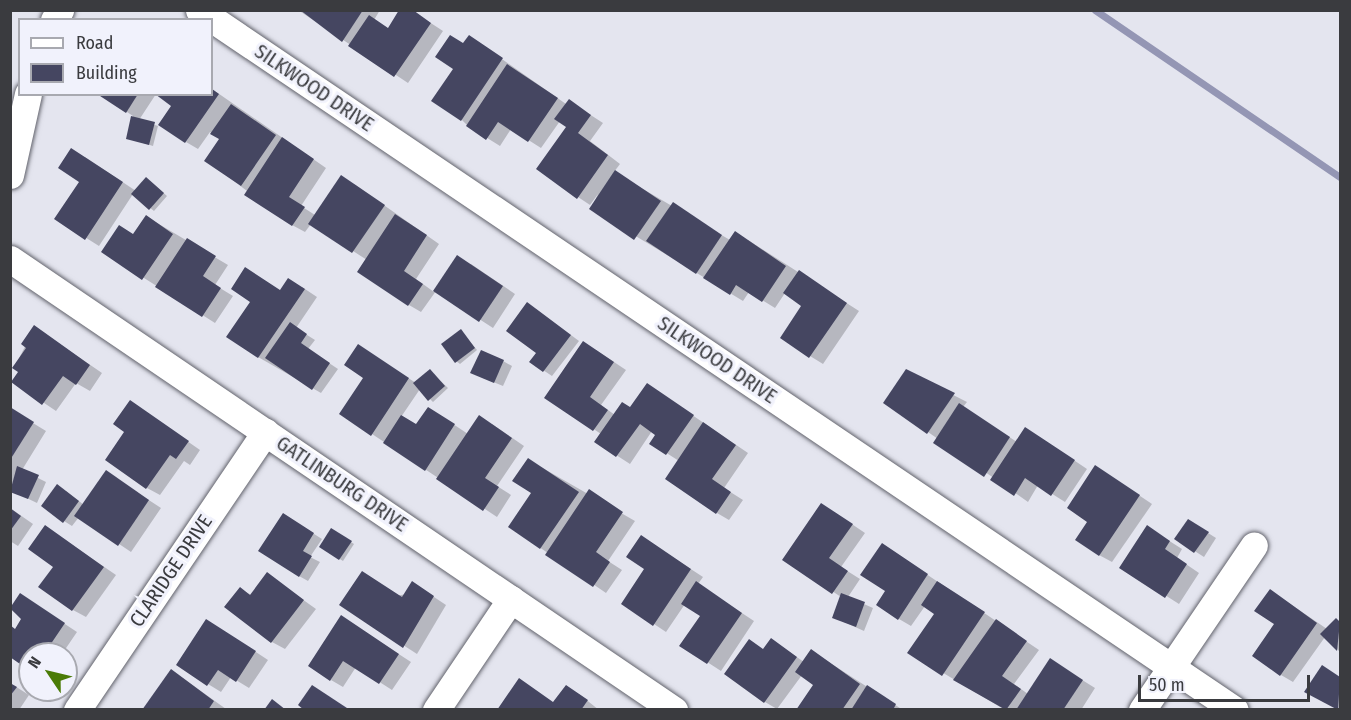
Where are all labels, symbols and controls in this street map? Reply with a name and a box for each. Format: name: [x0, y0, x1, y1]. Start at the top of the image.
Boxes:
legend: [18, 18, 213, 96]
text: Road: [76, 32, 113, 54]
street label: SILKWOOD DRIVE: [250, 39, 378, 137]
text: Building: [76, 62, 137, 84]
street label: SILKWOOD DRIVE: [653, 311, 781, 409]
street label: GATLINBURG DRIVE: [272, 431, 412, 537]
street label: CLARIDGE DRIVE: [125, 510, 217, 632]
north arrow: [18, 642, 78, 702]
text: N: [24, 653, 45, 672]
scale bar: [1141, 663, 1314, 701]
text: 50 m: [1149, 674, 1185, 696]

